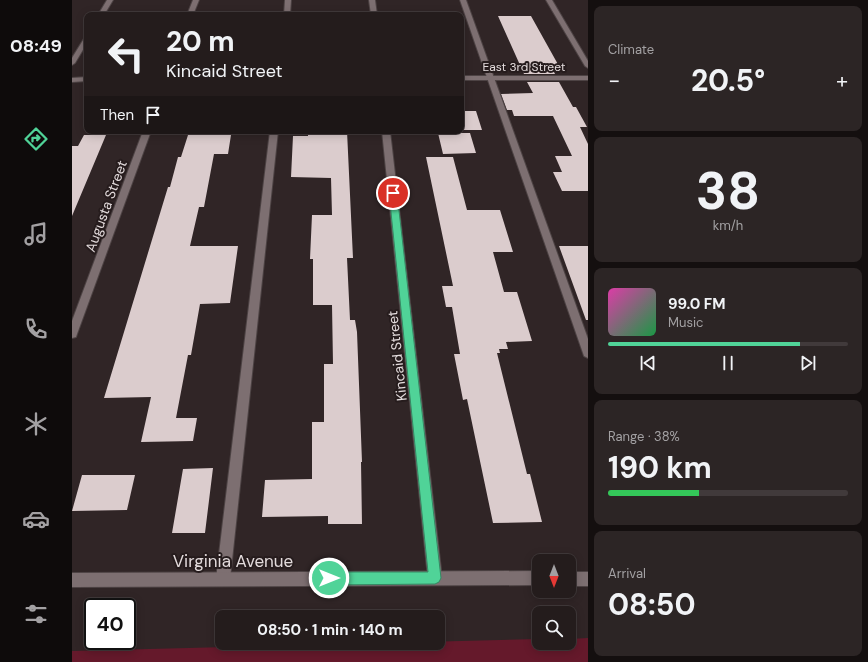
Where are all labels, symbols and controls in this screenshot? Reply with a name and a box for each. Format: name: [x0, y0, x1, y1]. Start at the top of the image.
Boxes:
text: 20 m: [166, 23, 235, 60]
icon: left: [100, 28, 152, 80]
text: 08:49: [10, 34, 62, 58]
text: Climate: [608, 41, 654, 58]
text: Kincaid Street: [166, 59, 283, 83]
street label: East 3rd Street: [483, 59, 566, 75]
text: 20.5°: [691, 61, 765, 100]
text: −: [608, 66, 620, 95]
text: +: [836, 66, 848, 95]
icon: arrive: [142, 104, 164, 126]
text: Then: [100, 105, 134, 125]
icon: directions: [22, 125, 50, 153]
text: 38: [696, 157, 760, 225]
street label: Augusta Street: [81, 158, 131, 254]
pin: [376, 176, 410, 210]
icon: arrive: [382, 182, 404, 204]
text: km/h: [713, 217, 743, 234]
icon: music: [22, 220, 50, 248]
text: 99.0 FM: [668, 294, 726, 314]
street label: Kincaid Street: [383, 310, 411, 402]
text: Music: [668, 314, 703, 331]
icon: phone: [22, 315, 50, 343]
icon: previous: [637, 352, 659, 374]
icon: pause: [717, 352, 739, 374]
icon: next: [797, 352, 819, 374]
icon: climate: [22, 410, 50, 438]
text: Range · 38%: [608, 428, 680, 445]
text: 190 km: [608, 448, 712, 487]
icon: car: [22, 505, 50, 533]
street label: Virginia Avenue: [173, 550, 293, 572]
north arrow: [532, 554, 576, 598]
map controls: [532, 554, 576, 650]
position arrow: [308, 557, 350, 599]
text: Arrival: [608, 565, 646, 582]
text: 08:50: [608, 585, 696, 624]
speed limit sign: 40: [84, 598, 136, 650]
icon: filters: [22, 600, 50, 628]
button: search: [532, 606, 576, 650]
text: 08:50 · 1 min · 140 m: [257, 620, 403, 640]

